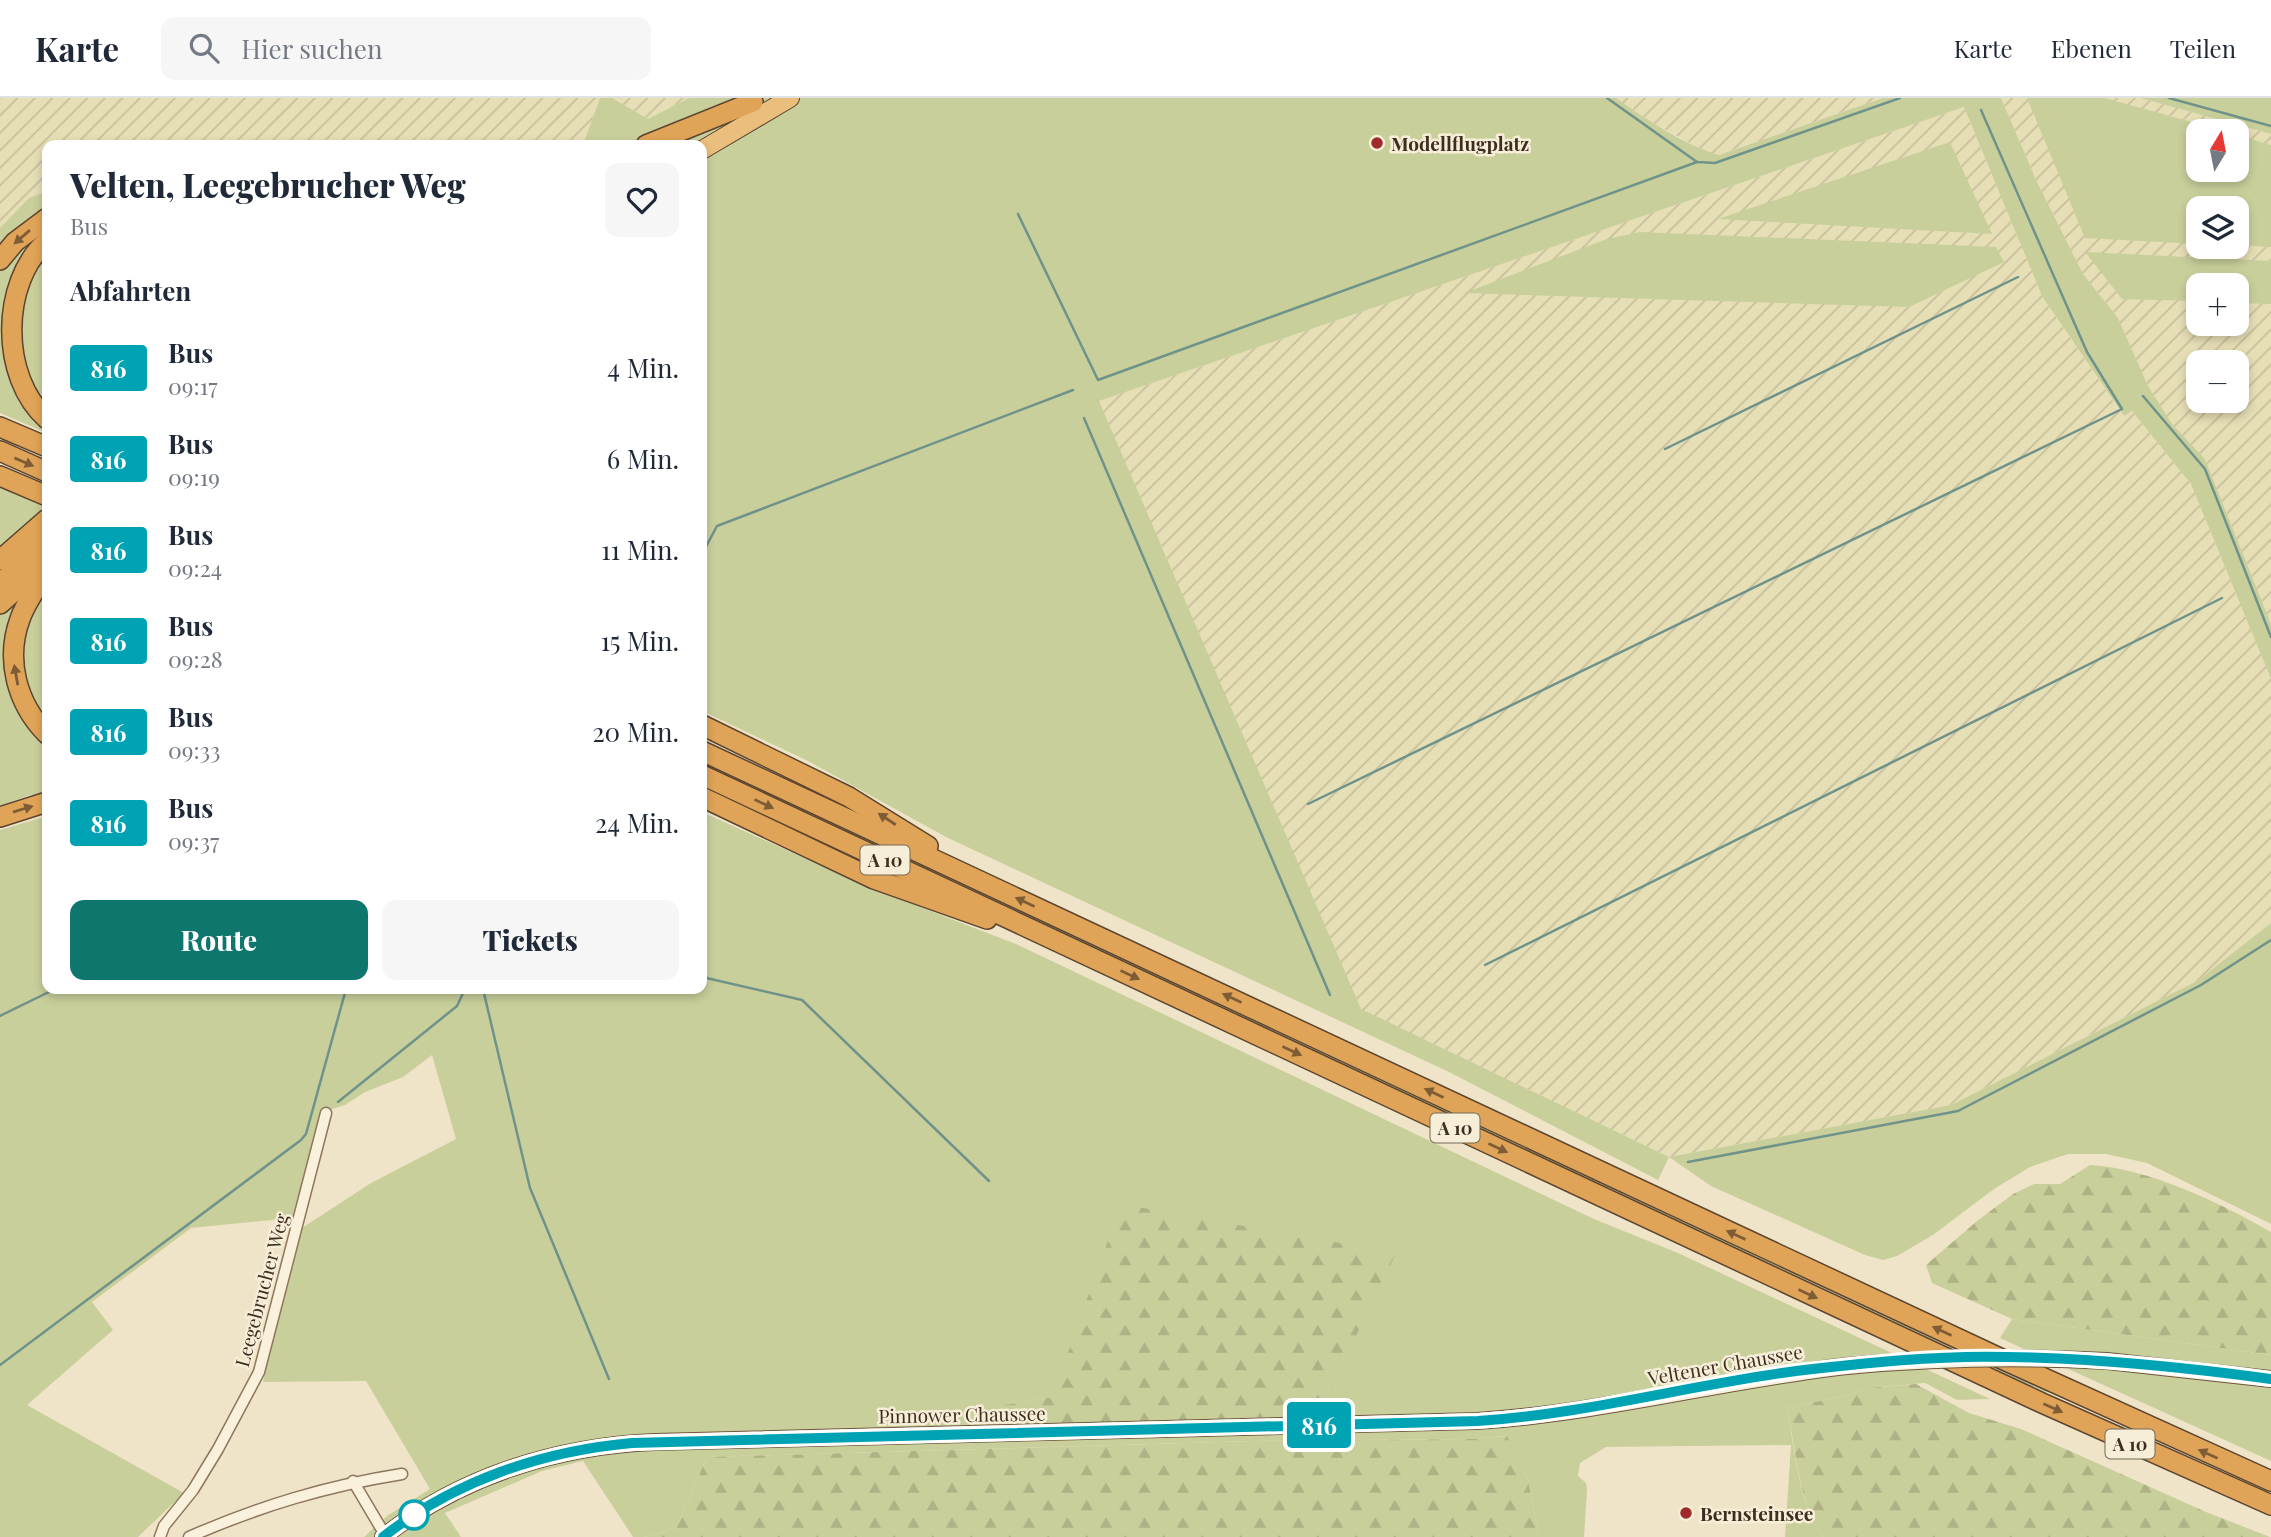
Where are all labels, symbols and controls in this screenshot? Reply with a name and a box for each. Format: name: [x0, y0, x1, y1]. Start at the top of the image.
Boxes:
search box: [161, 17, 651, 80]
text: Karte: [35, 26, 119, 70]
icon: search: [185, 29, 223, 67]
text: Hier suchen: [241, 31, 383, 66]
text: Karte: [1954, 32, 2013, 64]
text: Ebenen: [2051, 32, 2132, 64]
text: Teilen: [2170, 32, 2236, 64]
north arrow: [2186, 119, 2249, 182]
map controls: [2186, 119, 2249, 413]
place label: Modellflugplatz: [1391, 130, 1529, 156]
marker: Modellflugplatz: [1369, 135, 1385, 151]
text: Velten, Leegebrucher Weg: [70, 162, 466, 206]
button: heart: [605, 163, 679, 237]
button: layers: [2186, 196, 2249, 259]
text: Bus: [70, 210, 108, 241]
one-way arrow: [13, 229, 31, 245]
text: Abfahrten: [70, 273, 191, 308]
button: +: [2186, 273, 2249, 336]
text: Bus: [168, 335, 213, 370]
text: 4 Min.: [607, 350, 679, 385]
button: −: [2186, 350, 2249, 413]
text: 816: [90, 352, 127, 384]
text: 09:17: [168, 370, 217, 401]
text: Bus: [168, 426, 213, 461]
text: 6 Min.: [607, 441, 679, 476]
text: 816: [90, 443, 127, 475]
one-way arrow: [13, 456, 34, 467]
text: 09:19: [168, 461, 220, 492]
text: Bus: [168, 517, 213, 552]
text: 11 Min.: [601, 532, 679, 567]
text: 816: [90, 534, 127, 566]
text: 09:24: [168, 552, 222, 583]
text: Bus: [168, 608, 213, 643]
text: 15 Min.: [600, 623, 679, 658]
text: 816: [90, 625, 127, 657]
text: 09:28: [168, 643, 223, 674]
one-way arrow: [10, 664, 21, 686]
text: Bus: [168, 699, 213, 734]
text: 20 Min.: [592, 714, 679, 749]
text: 816: [90, 716, 127, 748]
text: 09:33: [168, 734, 220, 765]
text: Bus: [168, 790, 213, 825]
one-way arrow: [753, 799, 774, 810]
one-way arrow: [13, 804, 34, 814]
text: 24 Min.: [595, 805, 679, 840]
text: 816: [90, 807, 127, 839]
one-way arrow: [877, 813, 896, 826]
text: 09:37: [168, 825, 219, 856]
road number: A 10: [860, 846, 910, 874]
one-way arrow: [1015, 896, 1035, 908]
button: Route: [70, 900, 368, 980]
button: Tickets: [382, 900, 679, 980]
one-way arrow: [1119, 970, 1140, 981]
one-way arrow: [1221, 992, 1242, 1003]
one-way arrow: [1282, 1046, 1302, 1057]
one-way arrow: [1424, 1087, 1444, 1099]
road number: A 10: [1430, 1113, 1480, 1142]
one-way arrow: [1488, 1142, 1508, 1154]
street label: Leegebrucher Weg: [228, 1210, 294, 1370]
one-way arrow: [1725, 1229, 1746, 1240]
one-way arrow: [1798, 1288, 1818, 1300]
one-way arrow: [1932, 1325, 1952, 1337]
street label: Veltener Chaussee: [1644, 1338, 1805, 1391]
street label: Pinnower Chaussee: [878, 1400, 1046, 1428]
line badge: 816: [1279, 1402, 1359, 1448]
one-way arrow: [2042, 1403, 2063, 1414]
text: 816: [1301, 1409, 1337, 1441]
road number: A 10: [2106, 1429, 2154, 1458]
one-way arrow: [2198, 1448, 2219, 1459]
unlabelled marker: [399, 1500, 429, 1530]
place label: Bernsteinsee: [1700, 1500, 1813, 1526]
marker: Bernsteinsee: [1678, 1505, 1694, 1521]

